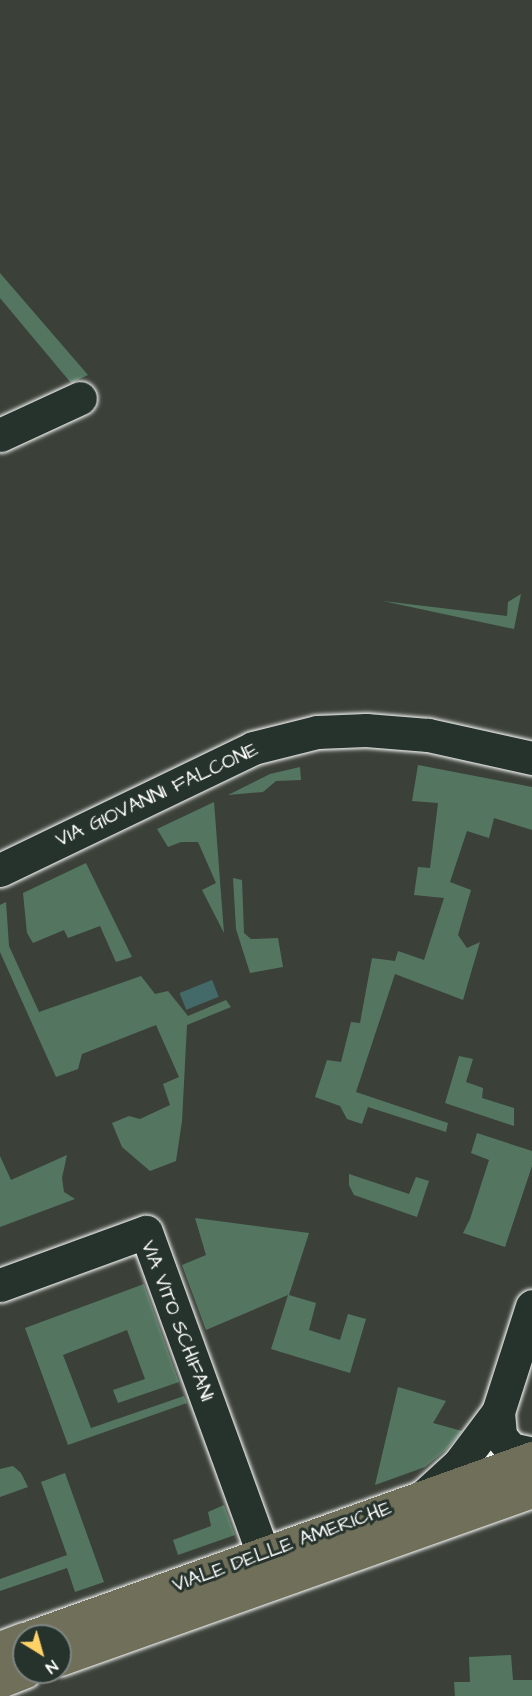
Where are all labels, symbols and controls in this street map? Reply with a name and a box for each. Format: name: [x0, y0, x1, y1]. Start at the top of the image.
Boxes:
street label: VIA GIOVANNI FALCONE: [52, 738, 262, 852]
street label: VIA VITO SCHIFANI: [135, 1237, 219, 1405]
street label: VIALE DELLE AMERICHE: [169, 1496, 395, 1598]
north arrow: [12, 1624, 72, 1684]
text: N: [41, 1655, 62, 1679]

